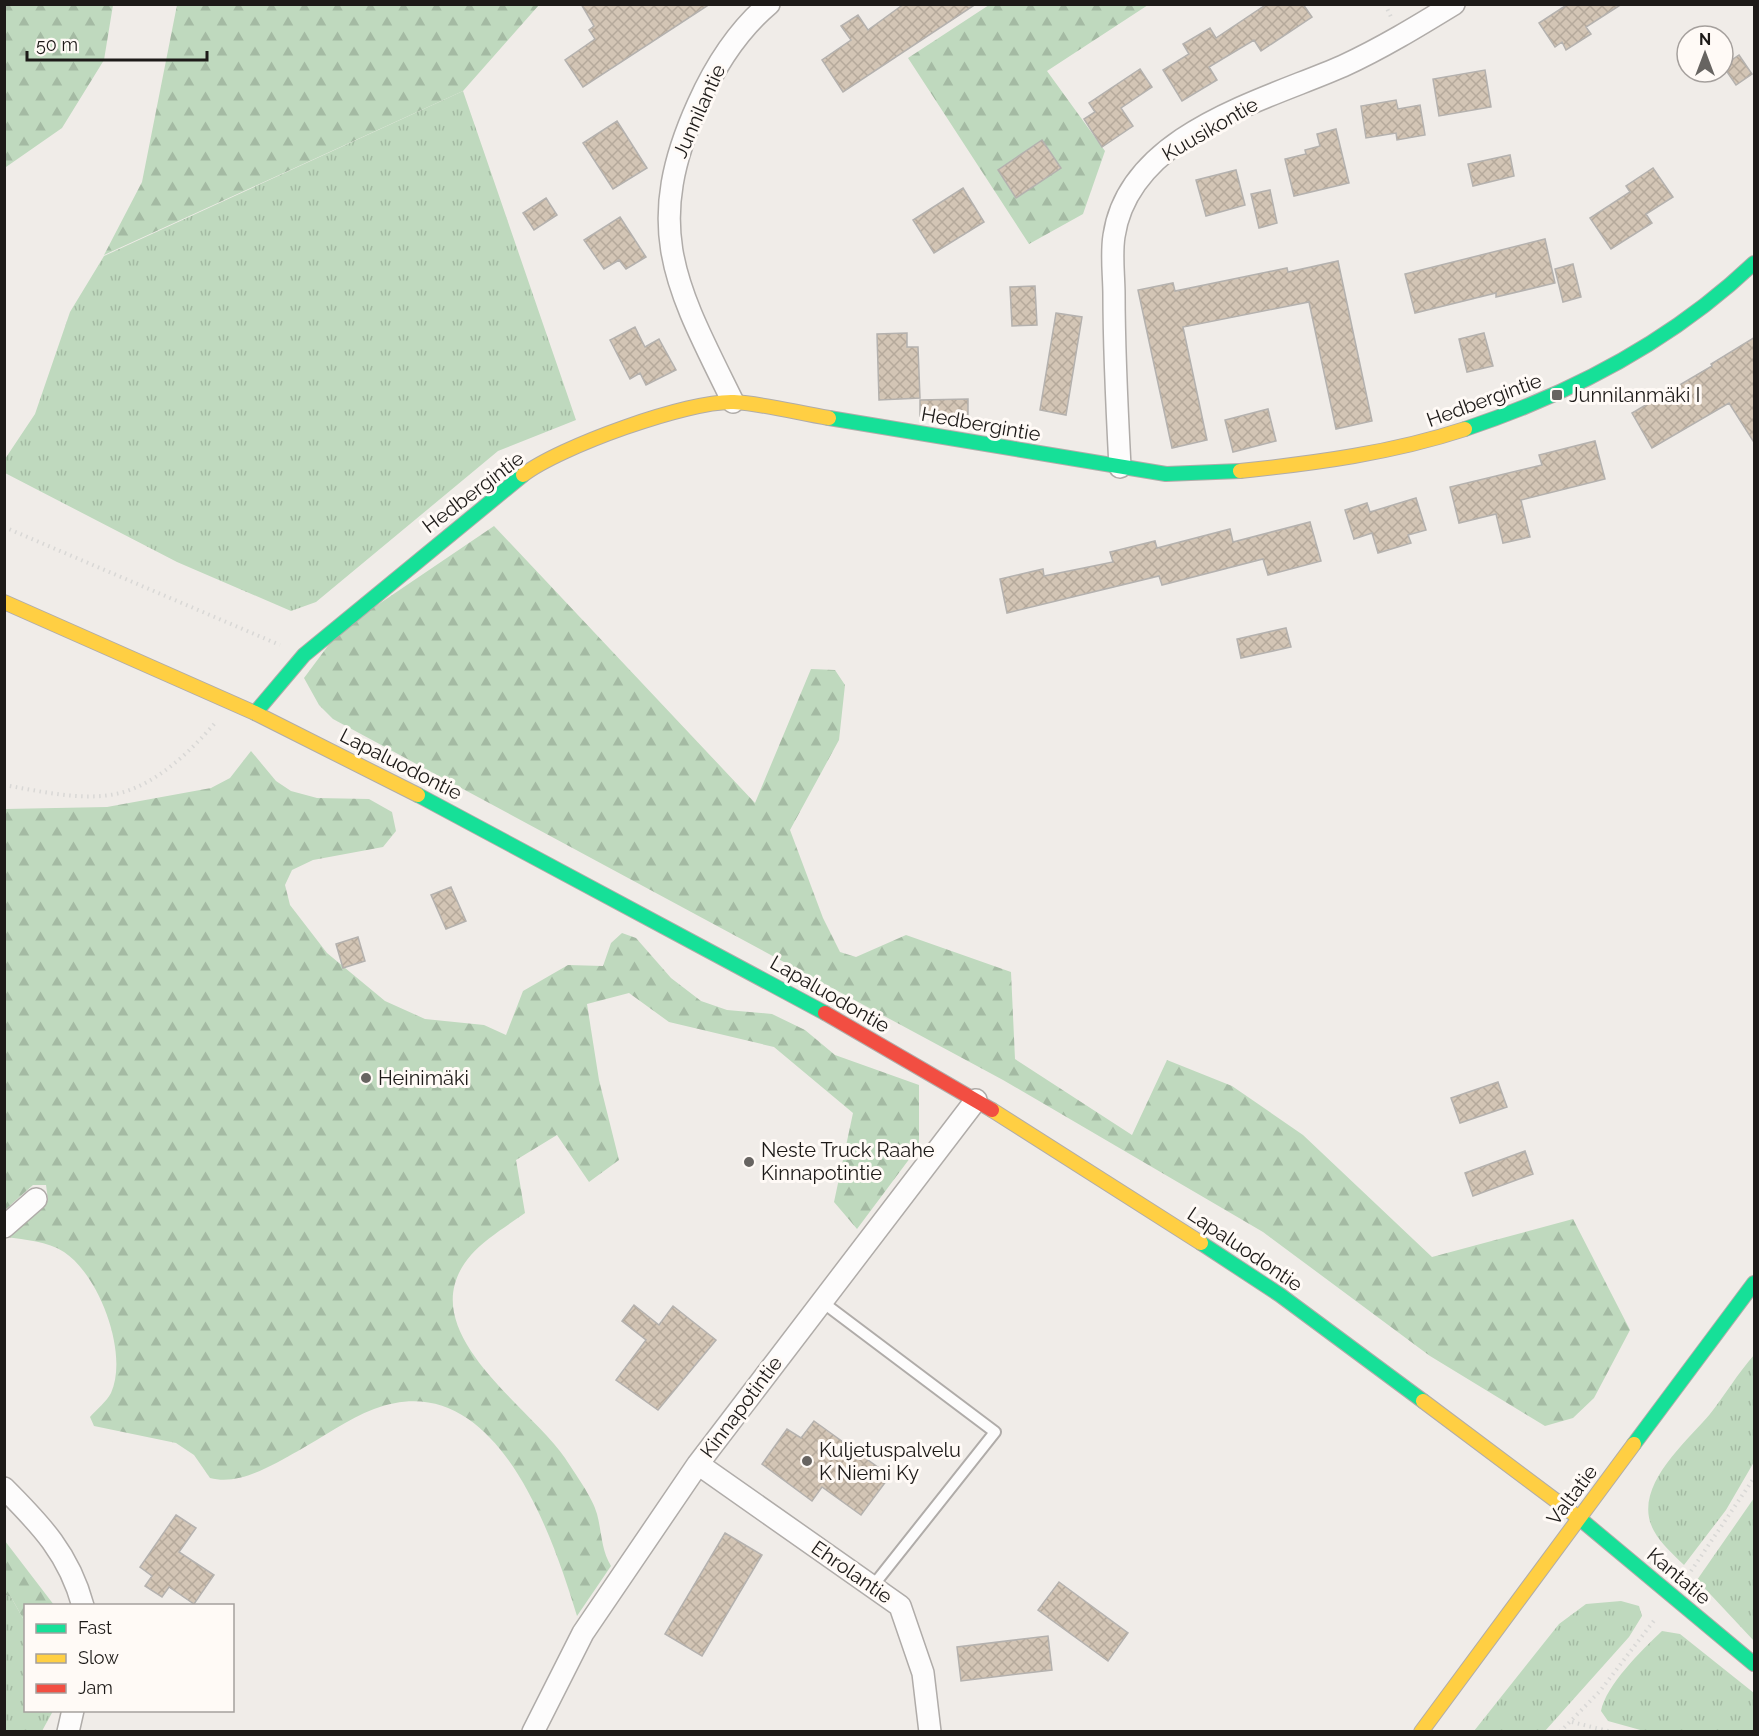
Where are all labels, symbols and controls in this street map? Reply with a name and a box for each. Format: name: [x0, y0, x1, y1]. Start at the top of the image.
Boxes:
scale bar: [27, 24, 207, 62]
north arrow: [1675, 24, 1735, 84]
text: N: [1699, 30, 1711, 49]
text: 50 m: [36, 34, 78, 55]
street label: Junnilantie: [668, 60, 730, 161]
street label: Kuusikontie: [1158, 92, 1262, 166]
street label: Hedbergintie: [1423, 368, 1545, 432]
place label: Junnilanmäki I: [1569, 383, 1700, 407]
marker: Junnilanmäki I: [1550, 388, 1564, 402]
street label: Hedbergintie: [919, 402, 1043, 446]
street label: Hedbergintie: [418, 446, 529, 538]
street label: Lapaluodontie: [336, 723, 466, 805]
street label: Lapaluodontie: [766, 950, 894, 1038]
place label: Heinimäki: [378, 1066, 469, 1090]
marker: Heinimäki: [359, 1071, 373, 1085]
place label: Neste Truck Raahe Kinnapotintie: [761, 1138, 935, 1185]
marker: Neste Truck Raahe Kinnapotintie: [742, 1155, 756, 1169]
street label: Lapaluodontie: [1183, 1202, 1307, 1296]
street label: Kinnapotintie: [695, 1351, 787, 1463]
place label: Kuljetuspalvelu K Niemi Ky: [819, 1438, 961, 1485]
marker: Kuljetuspalvelu K Niemi Ky: [800, 1454, 814, 1468]
street label: Valtatie: [1542, 1460, 1603, 1530]
street label: Ehrolantie: [807, 1535, 897, 1609]
street label: Kantatie: [1642, 1542, 1716, 1610]
legend: [24, 1604, 234, 1712]
text: Fast: [78, 1617, 112, 1638]
text: Slow: [78, 1647, 119, 1668]
text: Jam: [78, 1677, 113, 1698]

